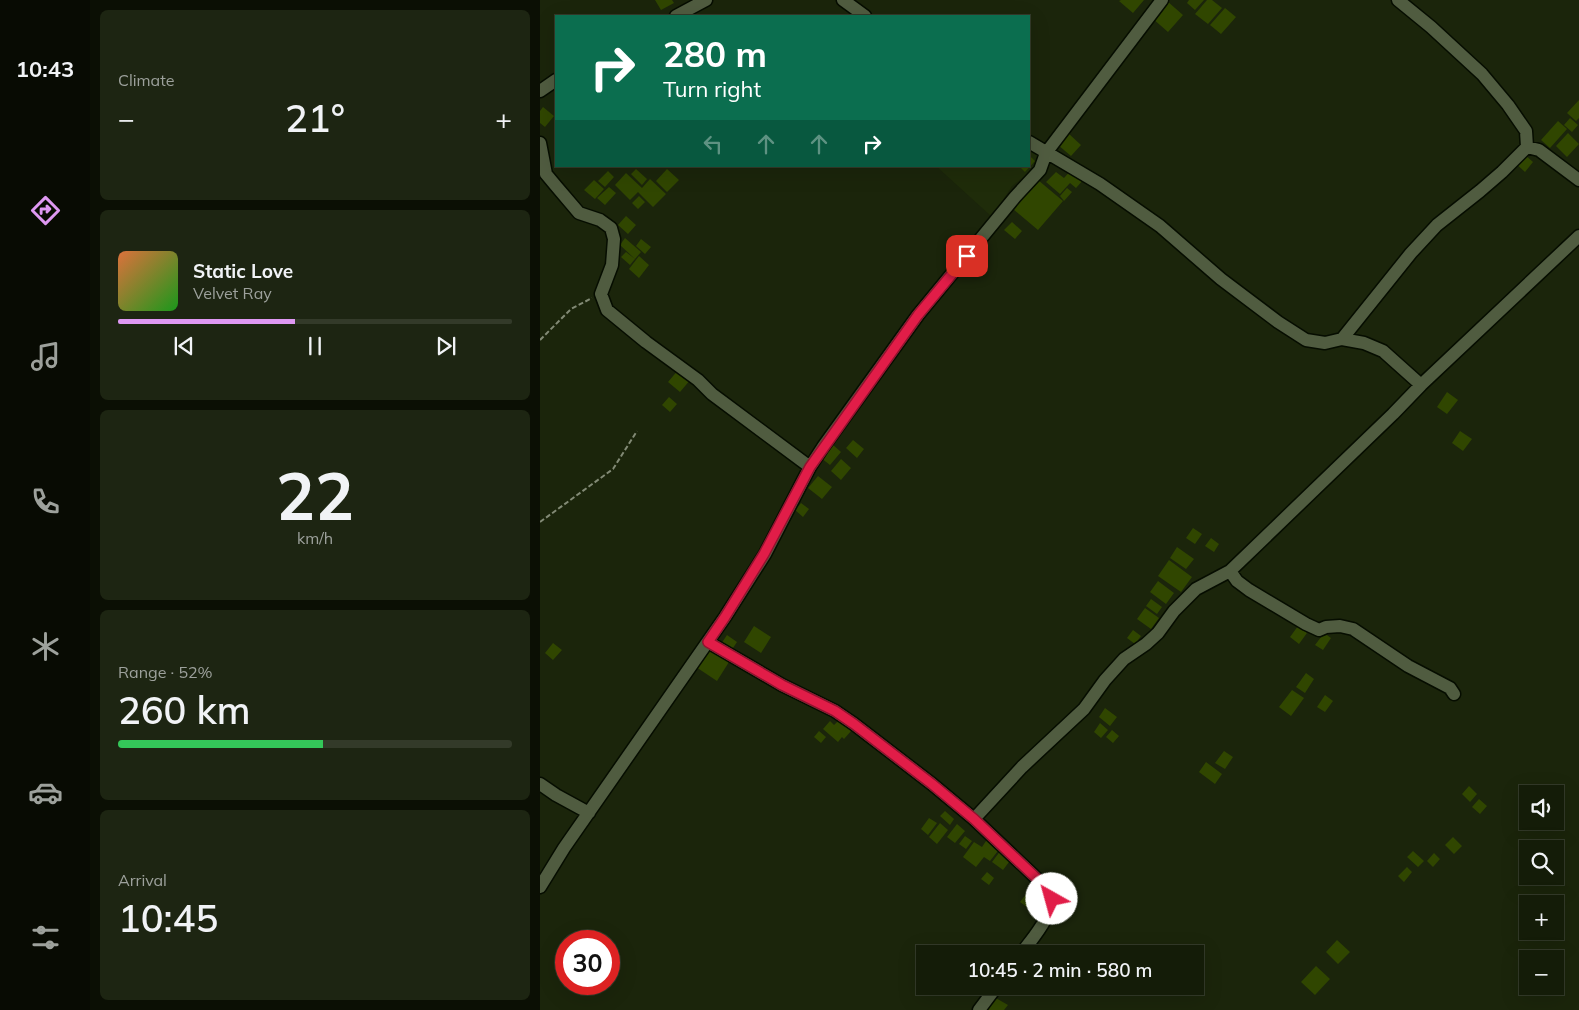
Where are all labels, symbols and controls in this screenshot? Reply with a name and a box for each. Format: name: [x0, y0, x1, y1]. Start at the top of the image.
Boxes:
text: 280 m: [663, 32, 767, 76]
icon: right: [580, 35, 645, 100]
text: 10:43: [16, 55, 74, 83]
text: Climate: [118, 70, 174, 90]
text: Turn right: [663, 75, 761, 103]
text: 21°: [285, 94, 345, 142]
text: −: [118, 101, 135, 136]
text: +: [495, 101, 512, 136]
icon: left: [699, 130, 727, 158]
icon: ahead: [752, 130, 780, 158]
icon: ahead: [805, 130, 833, 158]
icon: right: [858, 130, 886, 158]
icon: directions: [28, 193, 63, 228]
pin: [946, 235, 988, 277]
icon: arrive: [953, 242, 981, 270]
text: Static Love: [193, 259, 293, 283]
text: Velvet Ray: [193, 283, 272, 303]
icon: previous: [170, 332, 198, 360]
icon: pause: [301, 332, 329, 360]
icon: next: [432, 332, 460, 360]
icon: music: [28, 339, 63, 374]
text: 22: [276, 455, 354, 536]
icon: phone: [28, 484, 63, 519]
text: km/h: [297, 528, 333, 548]
icon: climate: [28, 629, 63, 664]
text: Range · 52%: [118, 662, 213, 682]
text: 260 km: [118, 686, 251, 734]
icon: car: [28, 775, 63, 810]
map controls: [1519, 785, 1564, 995]
button: sound: [1519, 785, 1564, 830]
button: search: [1519, 840, 1564, 885]
text: Arrival: [118, 870, 167, 890]
position arrow: [1025, 872, 1077, 924]
text: 10:45: [118, 894, 218, 942]
button: +: [1519, 895, 1564, 940]
icon: filters: [28, 920, 63, 955]
speed limit sign: 30: [555, 930, 620, 995]
button: −: [1519, 950, 1564, 995]
text: 10:45 · 2 min · 580 m: [967, 958, 1153, 982]

